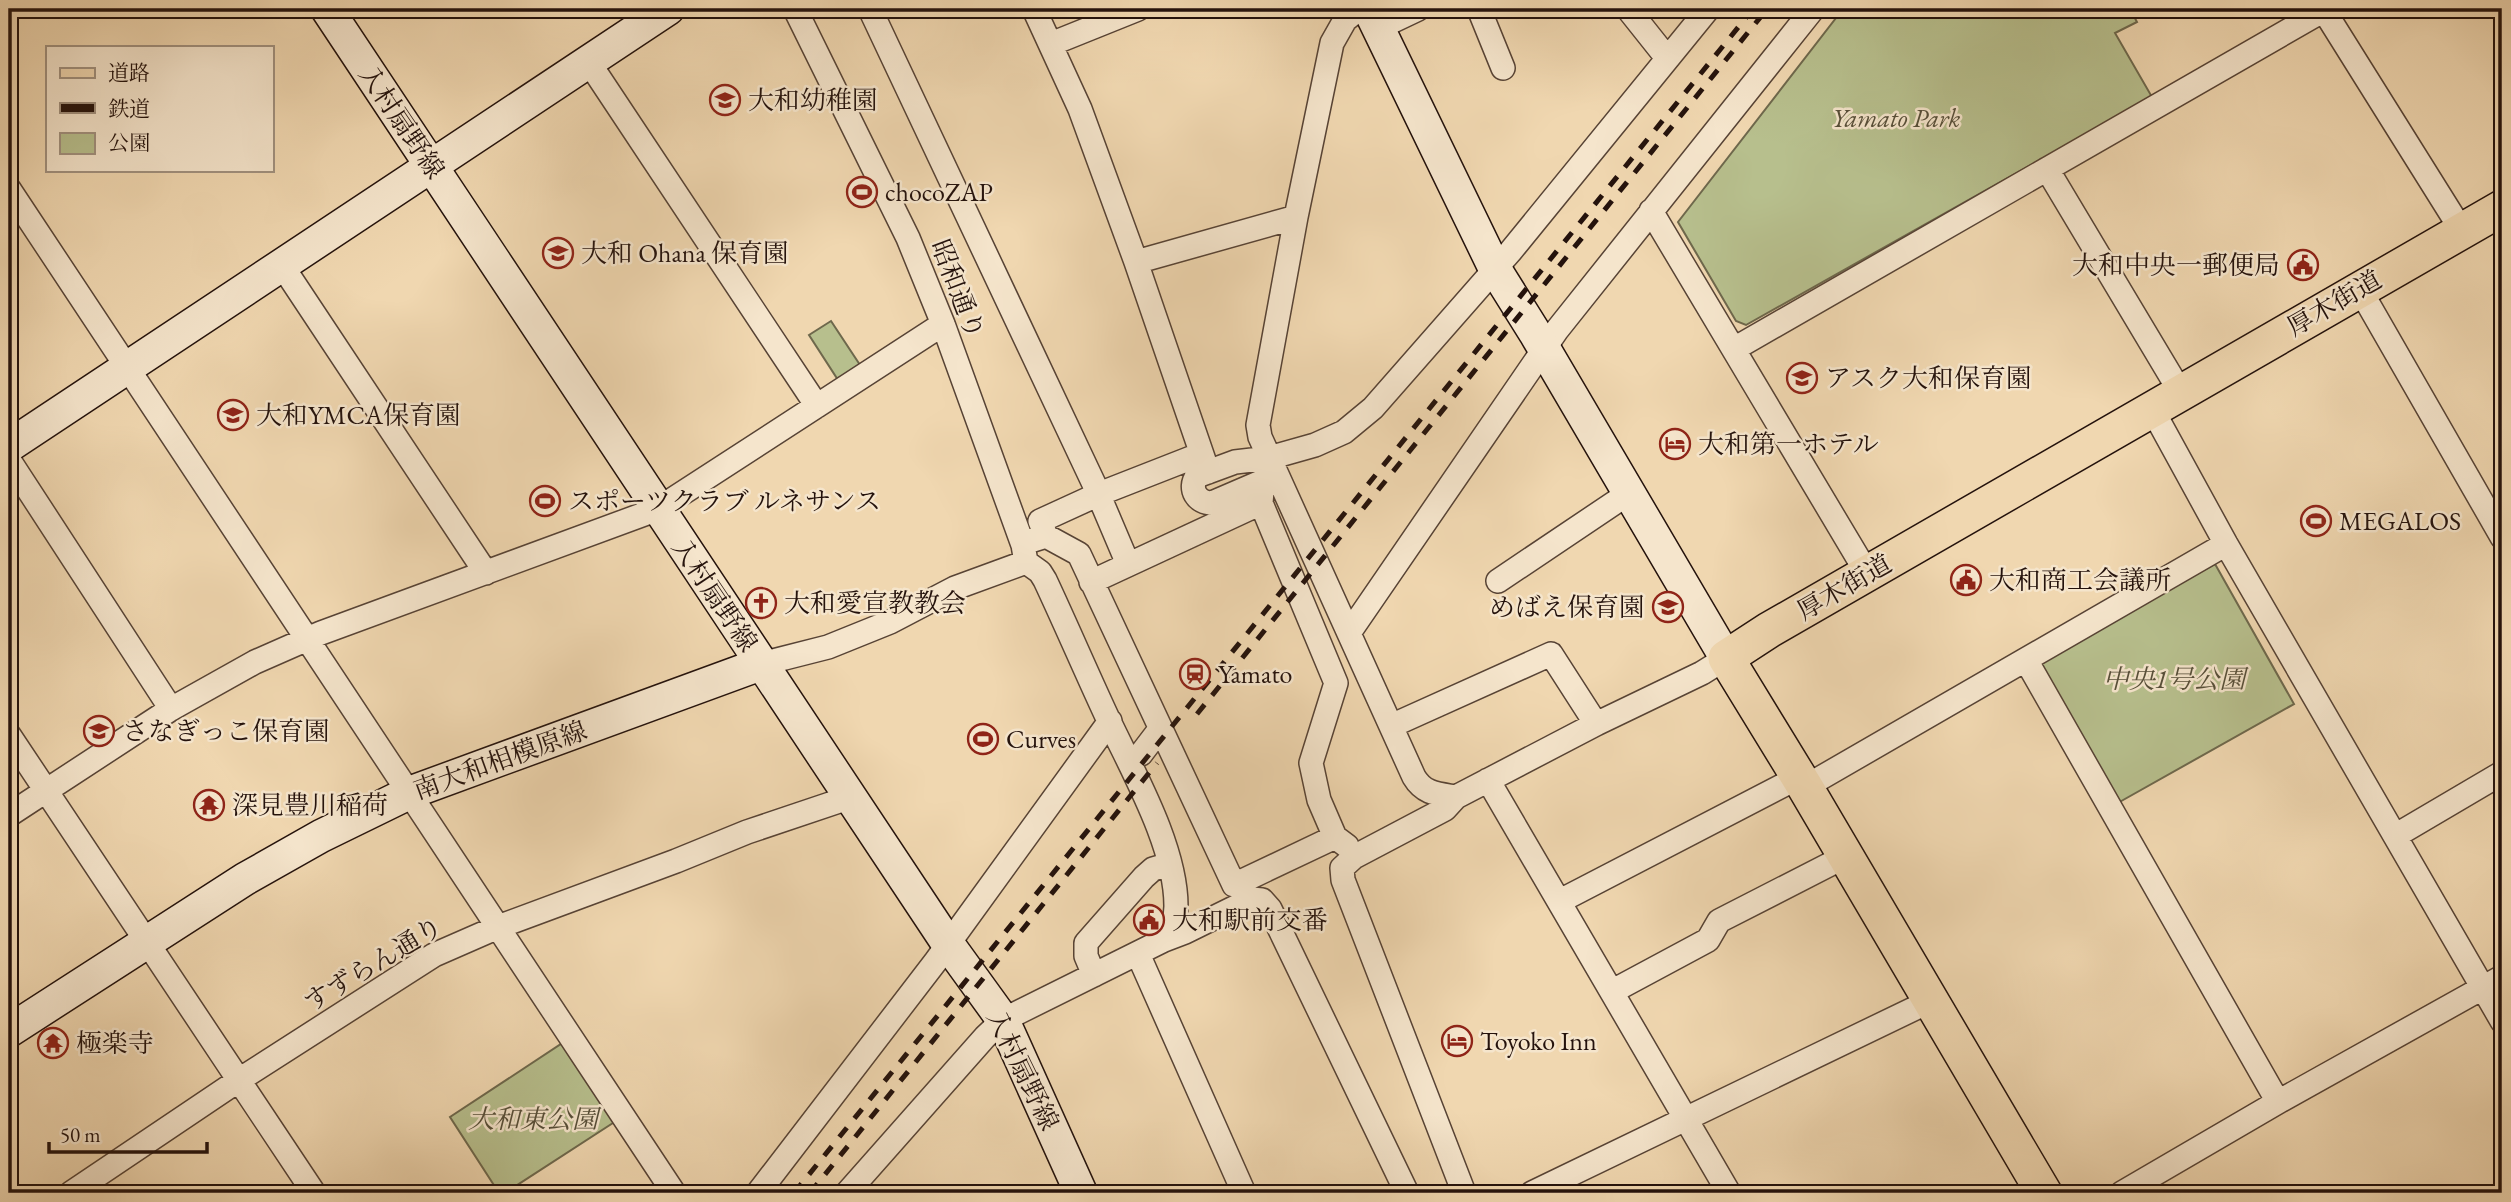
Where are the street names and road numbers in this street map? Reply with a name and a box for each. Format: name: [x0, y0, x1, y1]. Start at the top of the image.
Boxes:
street label: 入村扇野線: [352, 59, 452, 185]
street label: 昭和通り: [923, 234, 993, 344]
street label: 厚木街道: [2280, 262, 2388, 344]
street label: 入村扇野線: [665, 532, 765, 658]
street label: 厚木街道: [1790, 546, 1898, 628]
street label: 南大和相模原線: [409, 713, 591, 807]
street label: すずらん通り: [297, 909, 449, 1019]
street label: 入村扇野線: [979, 1004, 1067, 1136]

